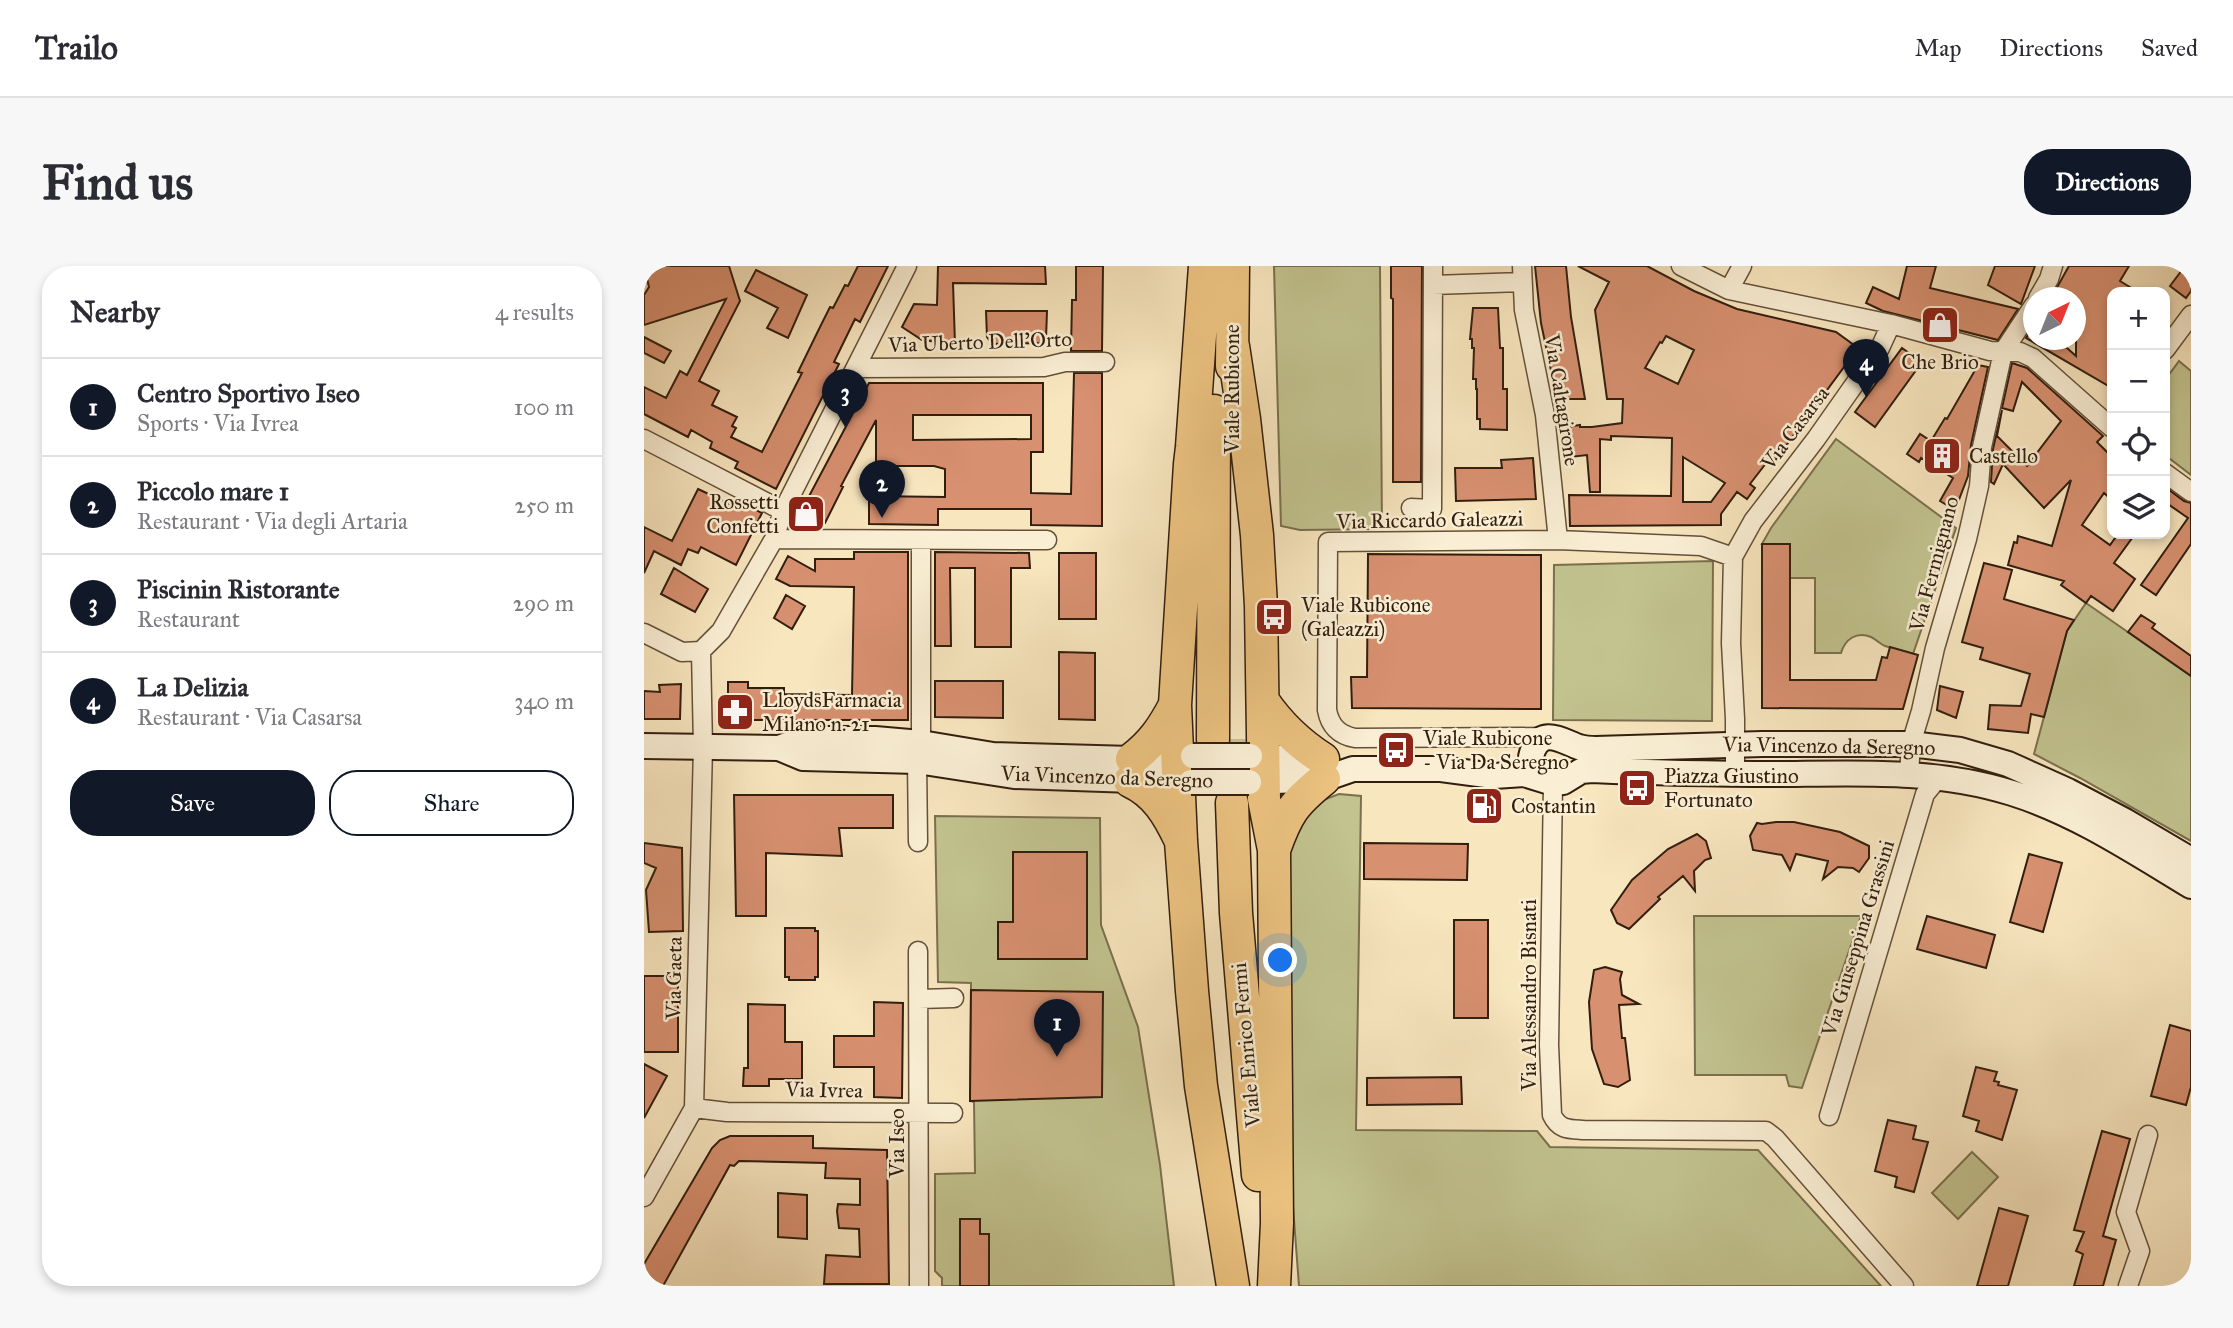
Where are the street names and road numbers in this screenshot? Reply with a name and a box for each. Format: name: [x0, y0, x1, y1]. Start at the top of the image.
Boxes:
street label: Viale Rubicone: [1219, 324, 1245, 455]
street label: Via Uberto Dell'Orto: [887, 326, 1073, 358]
street label: Via Caltagirone: [1539, 331, 1585, 468]
street label: Via Casarsa: [1755, 381, 1835, 476]
street label: Via Fermignano: [1903, 493, 1965, 636]
street label: Via Riccardo Galeazzi: [1335, 505, 1524, 535]
street label: Via Vincenzo da Seregno: [1722, 731, 1936, 761]
street label: Via Vincenzo da Seregno: [999, 760, 1214, 794]
street label: Via Giuseppina Grassini: [1815, 836, 1900, 1040]
street label: Via Alessandro Bisnati: [1516, 899, 1542, 1092]
street label: Via Gaeta: [660, 936, 688, 1021]
street label: Viale Enrico Fermi: [1226, 961, 1266, 1130]
street label: Via Ivrea: [784, 1076, 863, 1104]
street label: Via Iseo: [884, 1108, 910, 1179]

